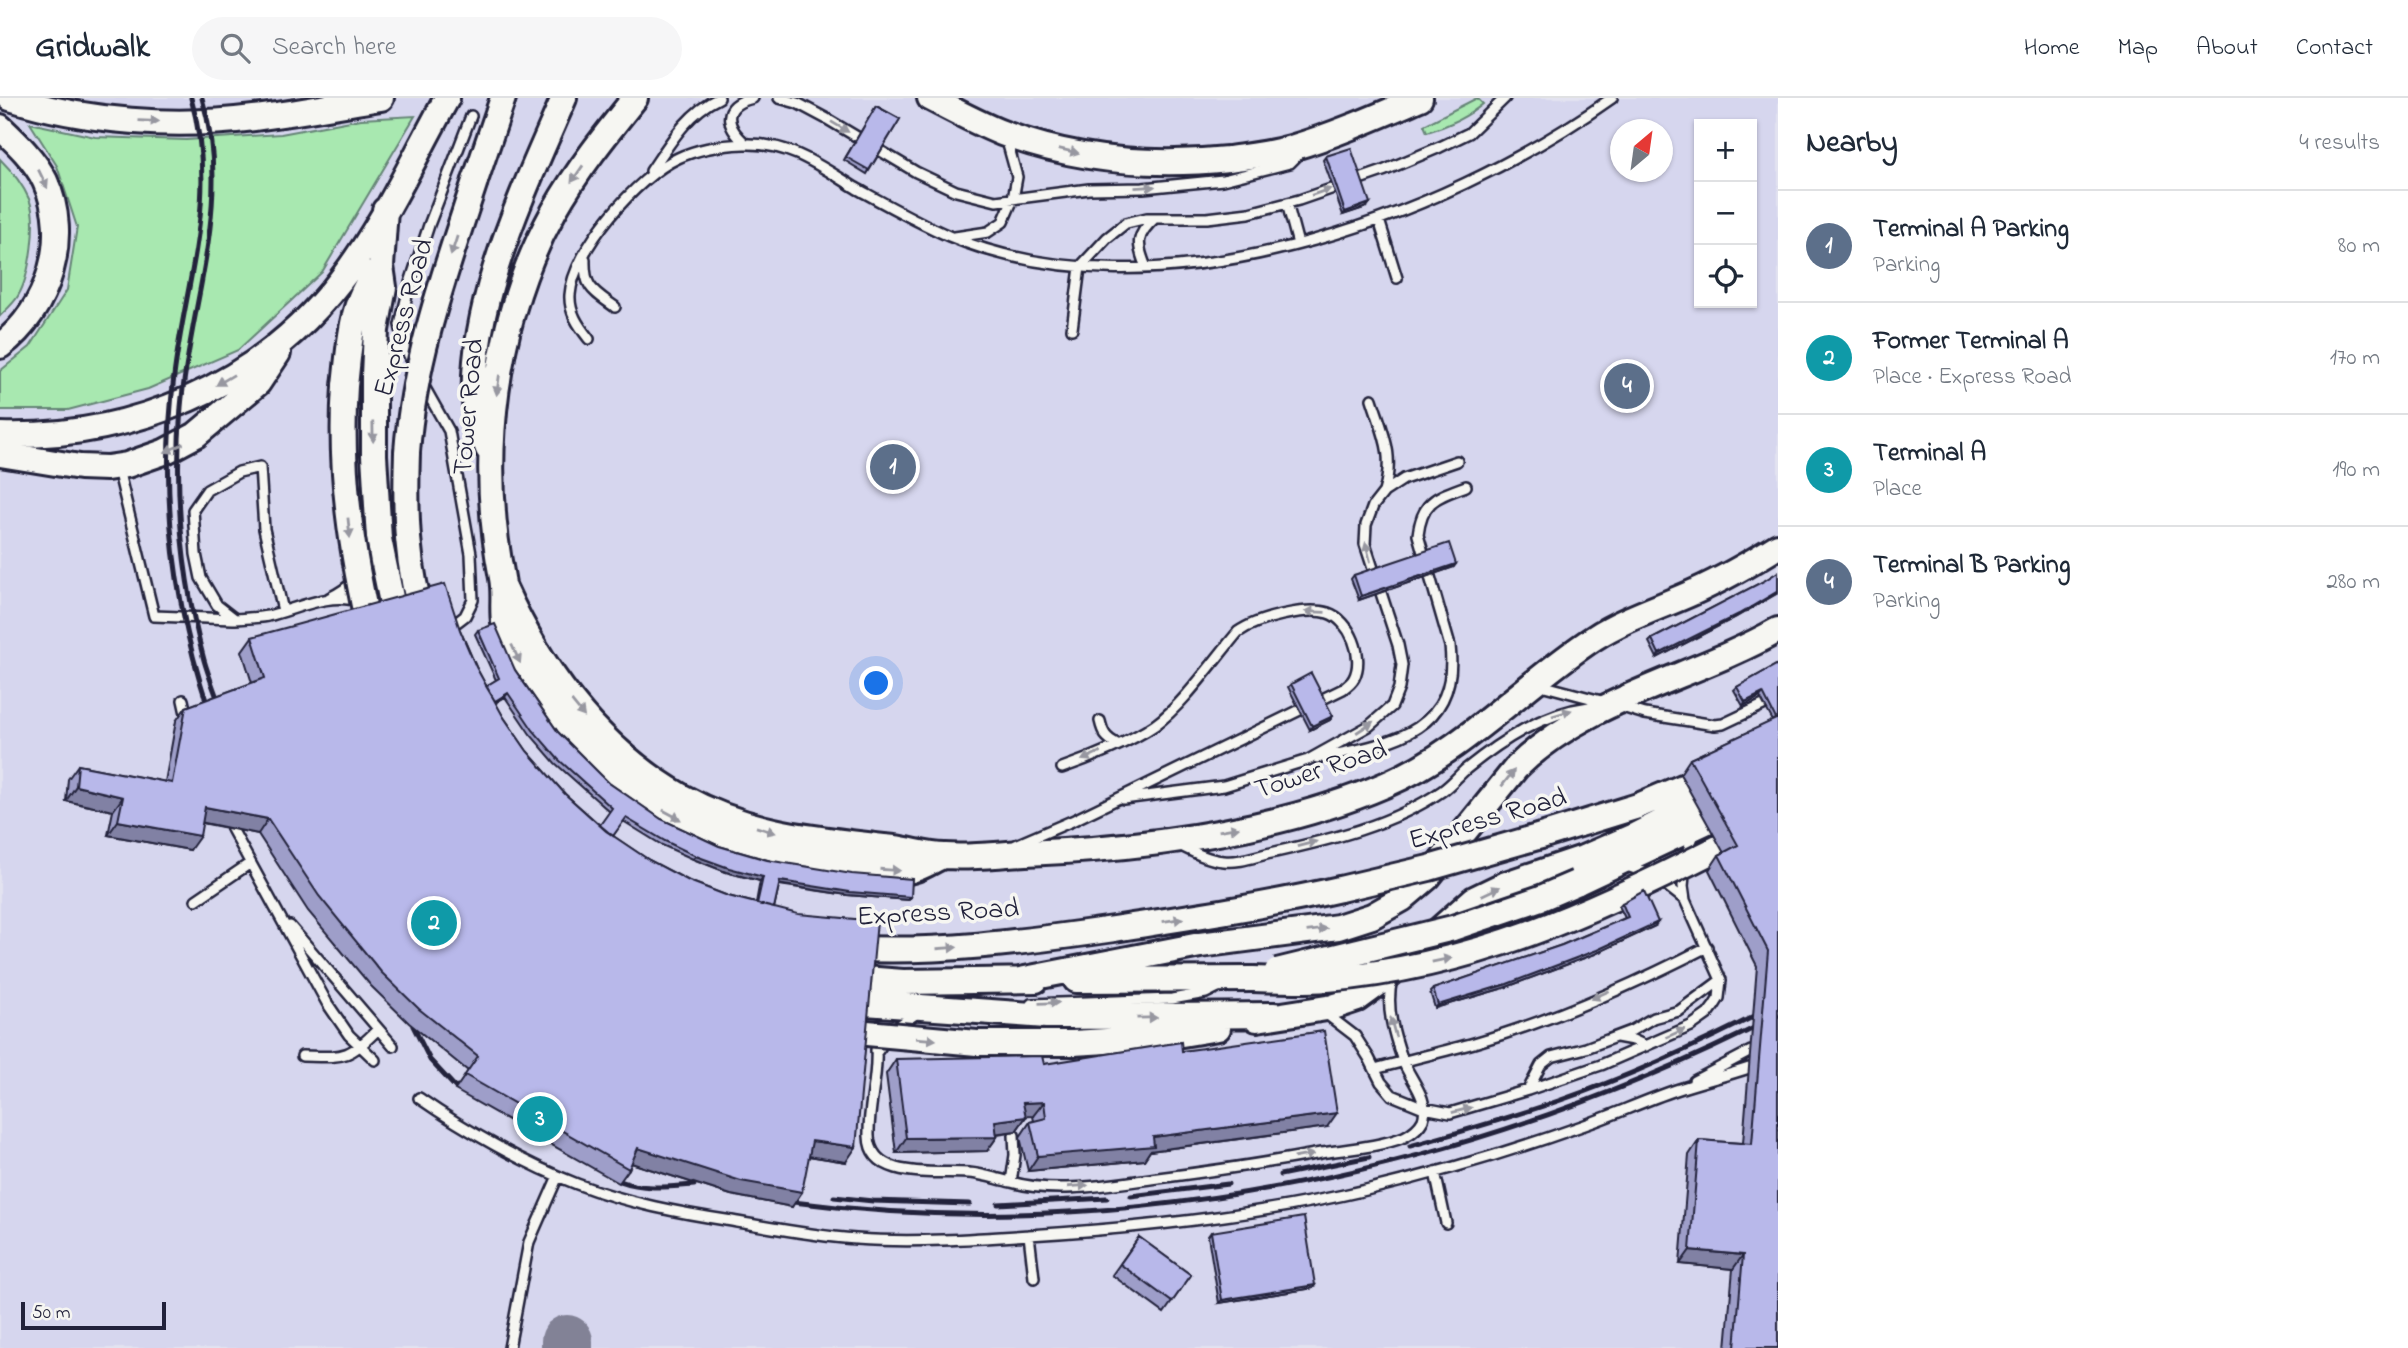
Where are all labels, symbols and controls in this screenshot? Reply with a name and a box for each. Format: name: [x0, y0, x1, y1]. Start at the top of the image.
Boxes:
search box: [192, 17, 682, 80]
text: Gridwalk: [35, 24, 150, 72]
icon: search: [216, 29, 254, 67]
text: Search here: [272, 29, 396, 67]
text: Home: [2024, 31, 2080, 66]
text: Map: [2118, 31, 2158, 66]
text: About: [2196, 31, 2258, 66]
text: Contact: [2296, 31, 2373, 66]
one-way arrow: [139, 115, 161, 126]
north arrow: [1610, 119, 1673, 182]
map controls: [1694, 119, 1757, 308]
button: +: [1694, 119, 1757, 182]
one-way arrow: [831, 120, 850, 133]
text: Nearby: [1806, 122, 1898, 166]
text: 4 results: [2299, 127, 2380, 160]
one-way arrow: [1058, 146, 1080, 157]
one-way arrow: [570, 165, 584, 183]
one-way arrow: [37, 169, 49, 190]
one-way arrow: [1134, 182, 1156, 193]
button: −: [1694, 182, 1757, 245]
one-way arrow: [1310, 186, 1331, 197]
text: Terminal A Parking: [1873, 211, 2069, 249]
text: 1: [1825, 230, 1833, 263]
text: 80 m: [2338, 230, 2380, 263]
street label: Express Road: [364, 234, 446, 402]
one-way arrow: [448, 235, 459, 256]
button: locate: [1694, 245, 1757, 308]
text: Parking: [1873, 249, 1940, 282]
text: Former Terminal A: [1873, 323, 2069, 361]
street label: Tower Road: [444, 337, 496, 477]
text: 2: [1823, 342, 1835, 375]
text: 170 m: [2330, 342, 2380, 375]
pin: 4: [1604, 360, 1650, 412]
text: Place · Express Road: [1873, 361, 2072, 394]
one-way arrow: [216, 374, 235, 386]
one-way arrow: [492, 374, 503, 396]
one-way arrow: [367, 421, 379, 443]
text: Terminal A: [1873, 435, 1986, 473]
pin: 1: [870, 441, 916, 493]
one-way arrow: [163, 443, 184, 454]
text: 3: [1824, 454, 1834, 487]
text: 190 m: [2332, 454, 2380, 487]
text: Place: [1873, 473, 1922, 506]
one-way arrow: [344, 517, 355, 539]
one-way arrow: [1362, 541, 1373, 563]
text: Terminal B Parking: [1873, 547, 2070, 585]
text: 4: [1824, 566, 1834, 599]
text: 280 m: [2326, 566, 2380, 599]
text: Parking: [1873, 585, 1940, 618]
one-way arrow: [1304, 607, 1326, 618]
one-way arrow: [511, 644, 522, 664]
your location: [859, 666, 893, 700]
one-way arrow: [570, 699, 585, 717]
one-way arrow: [1552, 707, 1573, 717]
one-way arrow: [1355, 721, 1374, 734]
street label: Tower Road: [1250, 730, 1393, 812]
one-way arrow: [1081, 751, 1101, 762]
one-way arrow: [1500, 770, 1515, 788]
street label: Express Road: [1404, 778, 1572, 862]
one-way arrow: [662, 809, 682, 821]
one-way arrow: [1219, 823, 1241, 834]
one-way arrow: [756, 825, 777, 835]
one-way arrow: [1296, 838, 1318, 849]
one-way arrow: [880, 865, 902, 876]
one-way arrow: [1481, 885, 1501, 897]
street label: Express Road: [856, 889, 1020, 939]
pin: 2: [411, 897, 457, 949]
one-way arrow: [1162, 914, 1184, 925]
one-way arrow: [1306, 924, 1328, 935]
one-way arrow: [936, 942, 958, 953]
one-way arrow: [1431, 954, 1453, 965]
one-way arrow: [1589, 990, 1610, 1001]
one-way arrow: [1038, 997, 1060, 1009]
one-way arrow: [1136, 1012, 1158, 1023]
one-way arrow: [1387, 1016, 1398, 1038]
one-way arrow: [1666, 1027, 1686, 1039]
one-way arrow: [915, 1034, 937, 1045]
pin: 3: [517, 1093, 563, 1145]
one-way arrow: [1451, 1104, 1473, 1115]
one-way arrow: [1293, 1150, 1315, 1161]
one-way arrow: [1068, 1180, 1090, 1191]
scale bar: [21, 1299, 166, 1331]
text: 50 m: [32, 1300, 71, 1327]

